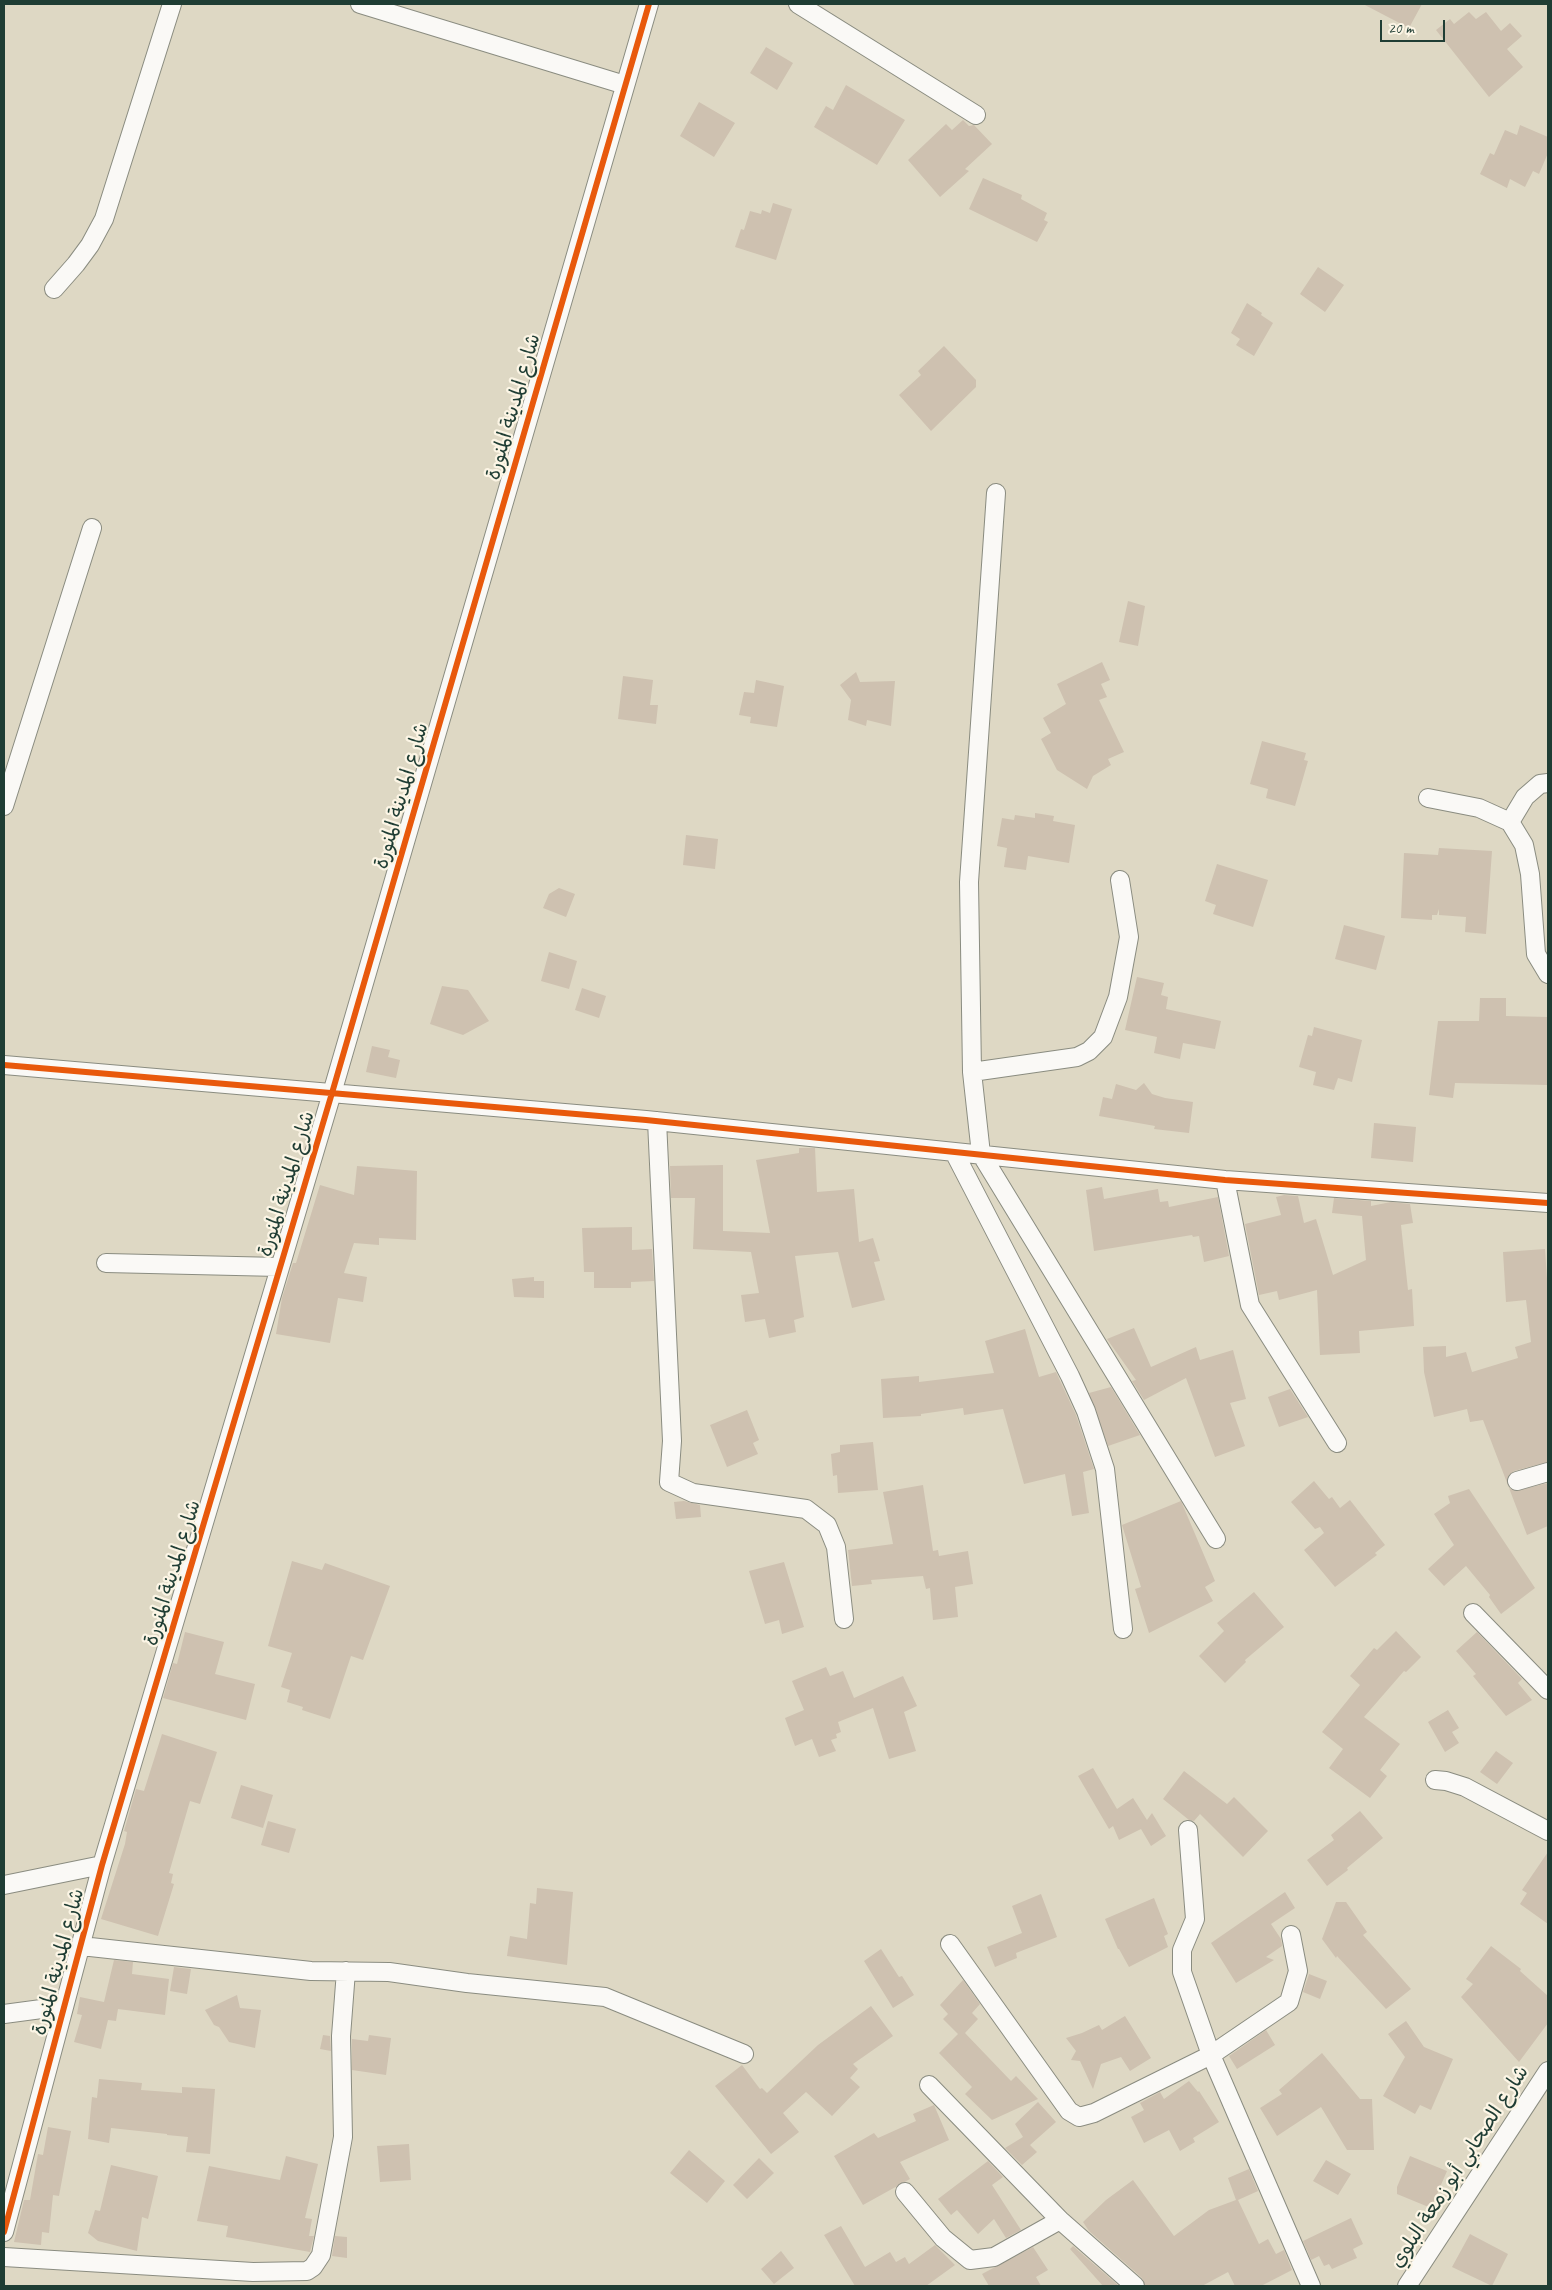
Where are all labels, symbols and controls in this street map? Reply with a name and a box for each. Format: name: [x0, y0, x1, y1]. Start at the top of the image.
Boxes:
scale bar: [1382, 10, 1447, 42]
text: 20 m: [1388, 19, 1414, 38]
street label: شارع المدينة المنورة: [482, 331, 546, 483]
street label: شارع المدينة المنورة: [370, 720, 434, 872]
street label: شارع المدينة المنورة: [253, 1108, 321, 1260]
street label: شارع المدينة المنورة: [139, 1497, 207, 1649]
street label: شارع المدينة المنورة: [28, 1886, 90, 2038]
street label: شارع الصحابي أبو زمعة البلوي: [1386, 2061, 1534, 2273]

